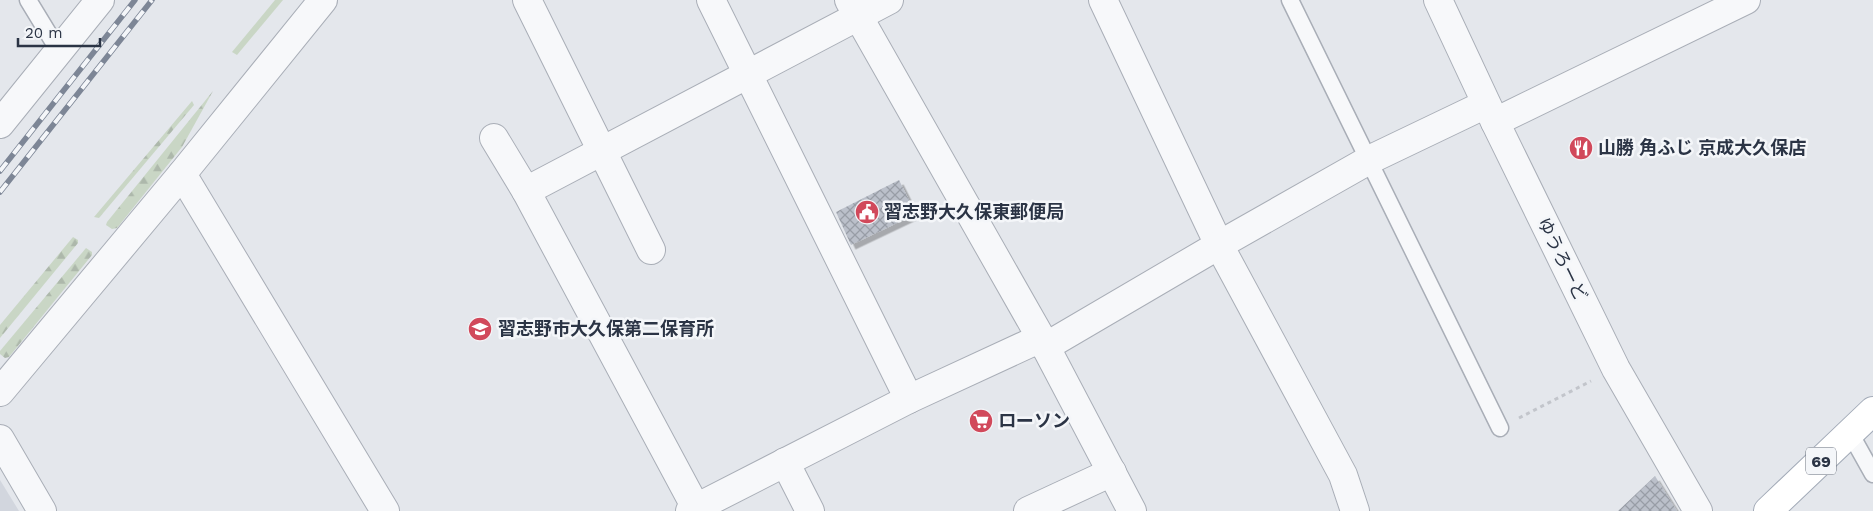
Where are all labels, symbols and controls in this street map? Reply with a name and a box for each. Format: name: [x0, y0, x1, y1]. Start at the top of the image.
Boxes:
scale bar: [18, 15, 100, 47]
text: 20 m: [25, 24, 63, 42]
restaurant icon: 山勝 角ふじ 京成大久保店: [1568, 135, 1594, 161]
place label: 山勝 角ふじ 京成大久保店: [1598, 137, 1806, 158]
public building icon: 習志野大久保東郵便局: [854, 199, 880, 225]
place label: 習志野大久保東郵便局: [884, 201, 1064, 222]
street label: ゆうろーど: [1533, 214, 1592, 304]
school or university icon: 習志野市大久保第二保育所: [467, 316, 493, 342]
place label: 習志野市大久保第二保育所: [498, 318, 714, 339]
supermarket icon: ローソン: [968, 408, 994, 434]
place label: ローソン: [998, 410, 1070, 431]
road number: 69: [1806, 448, 1836, 474]

